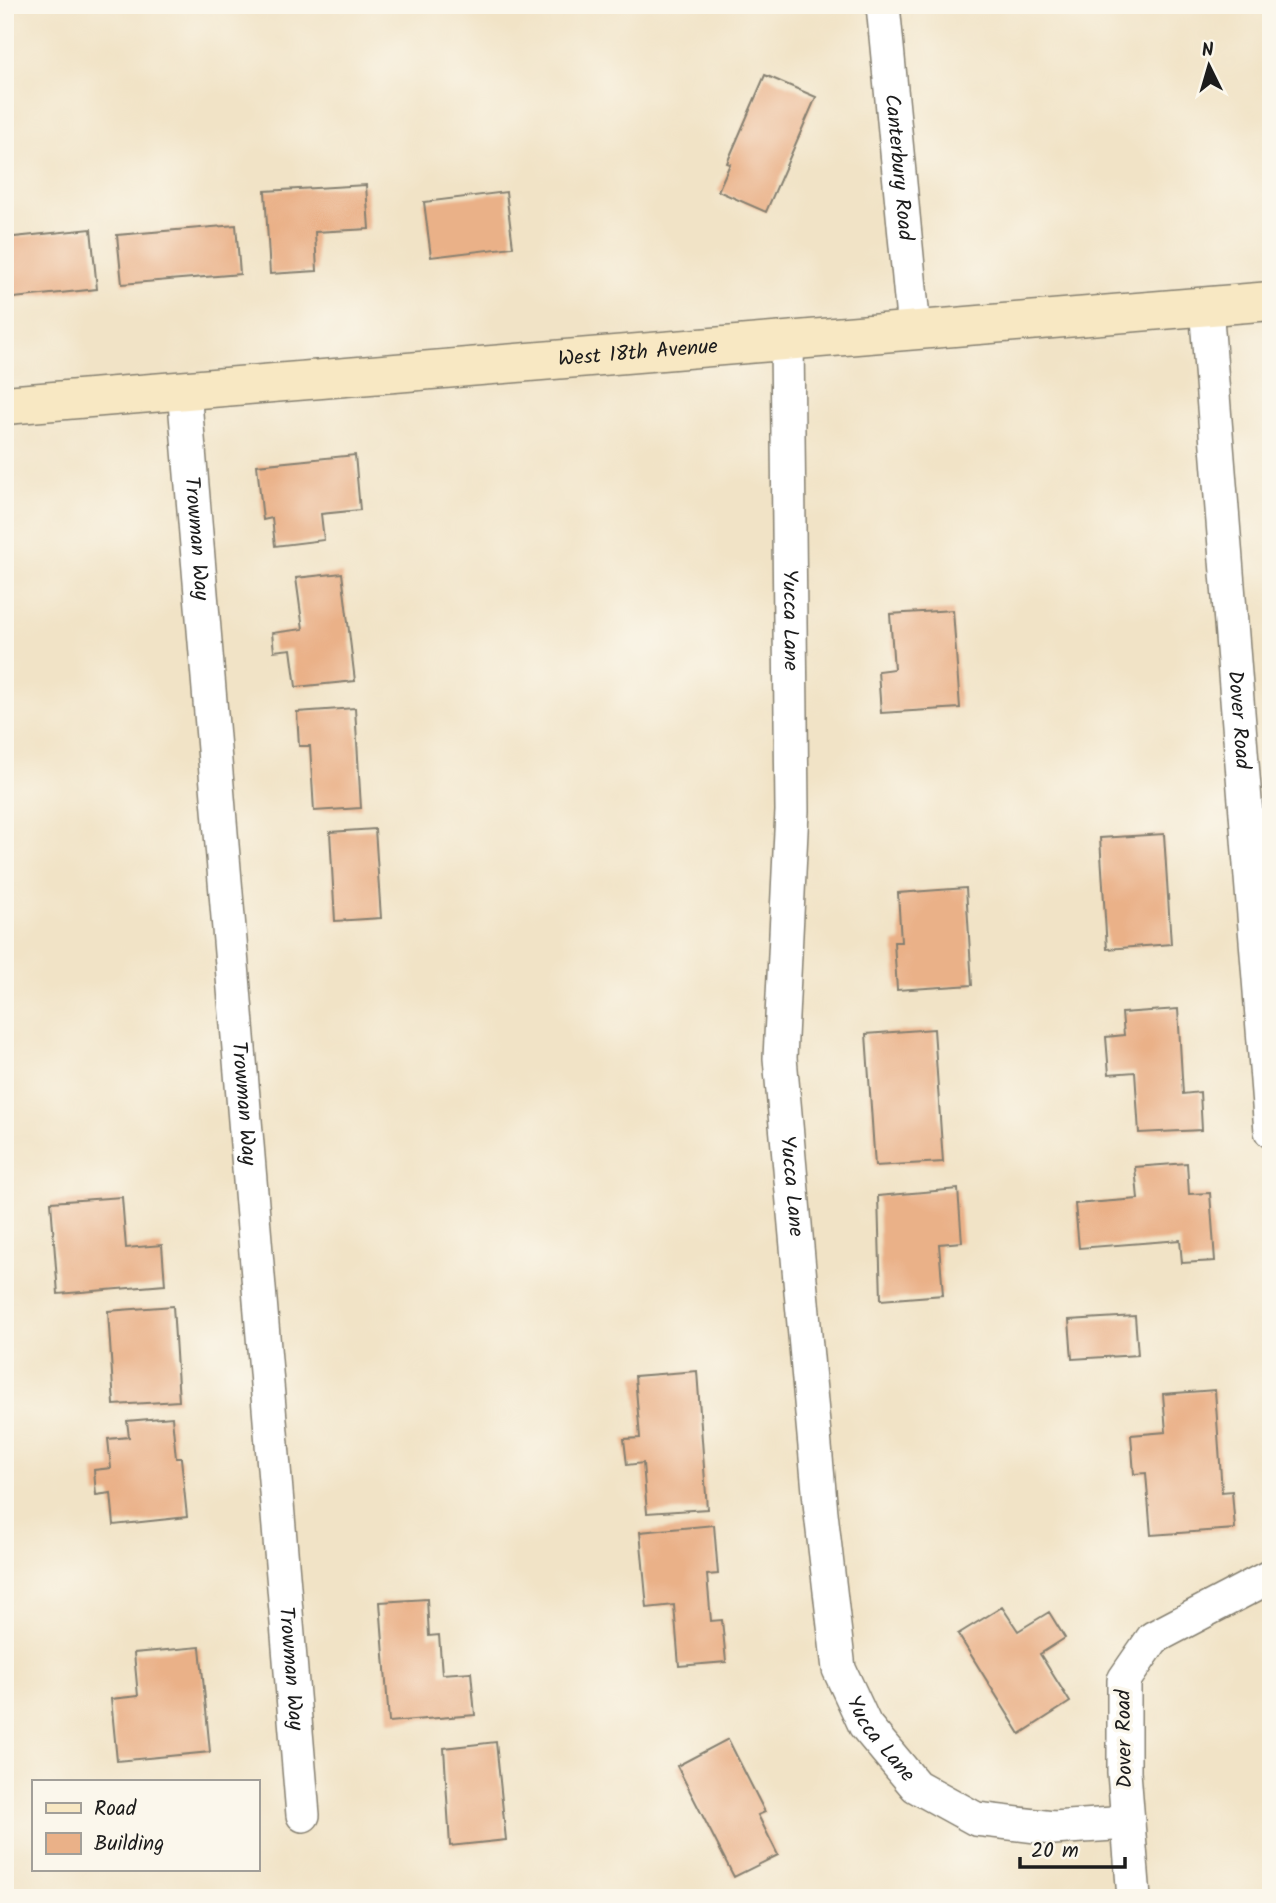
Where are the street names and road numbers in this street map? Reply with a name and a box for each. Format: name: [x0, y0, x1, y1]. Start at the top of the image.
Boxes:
street label: Canterbury Road: [875, 93, 922, 242]
street label: West 18th Avenue: [557, 330, 720, 376]
street label: Trowman Way: [175, 475, 218, 602]
street label: Yucca Lane: [773, 569, 807, 671]
street label: Dover Road: [1218, 669, 1259, 771]
street label: Trowman Way: [222, 1040, 265, 1167]
street label: Yucca Lane: [771, 1134, 813, 1239]
street label: Trowman Way: [269, 1605, 312, 1732]
street label: Dover Road: [1108, 1689, 1142, 1789]
street label: Yucca Lane: [837, 1690, 923, 1790]

